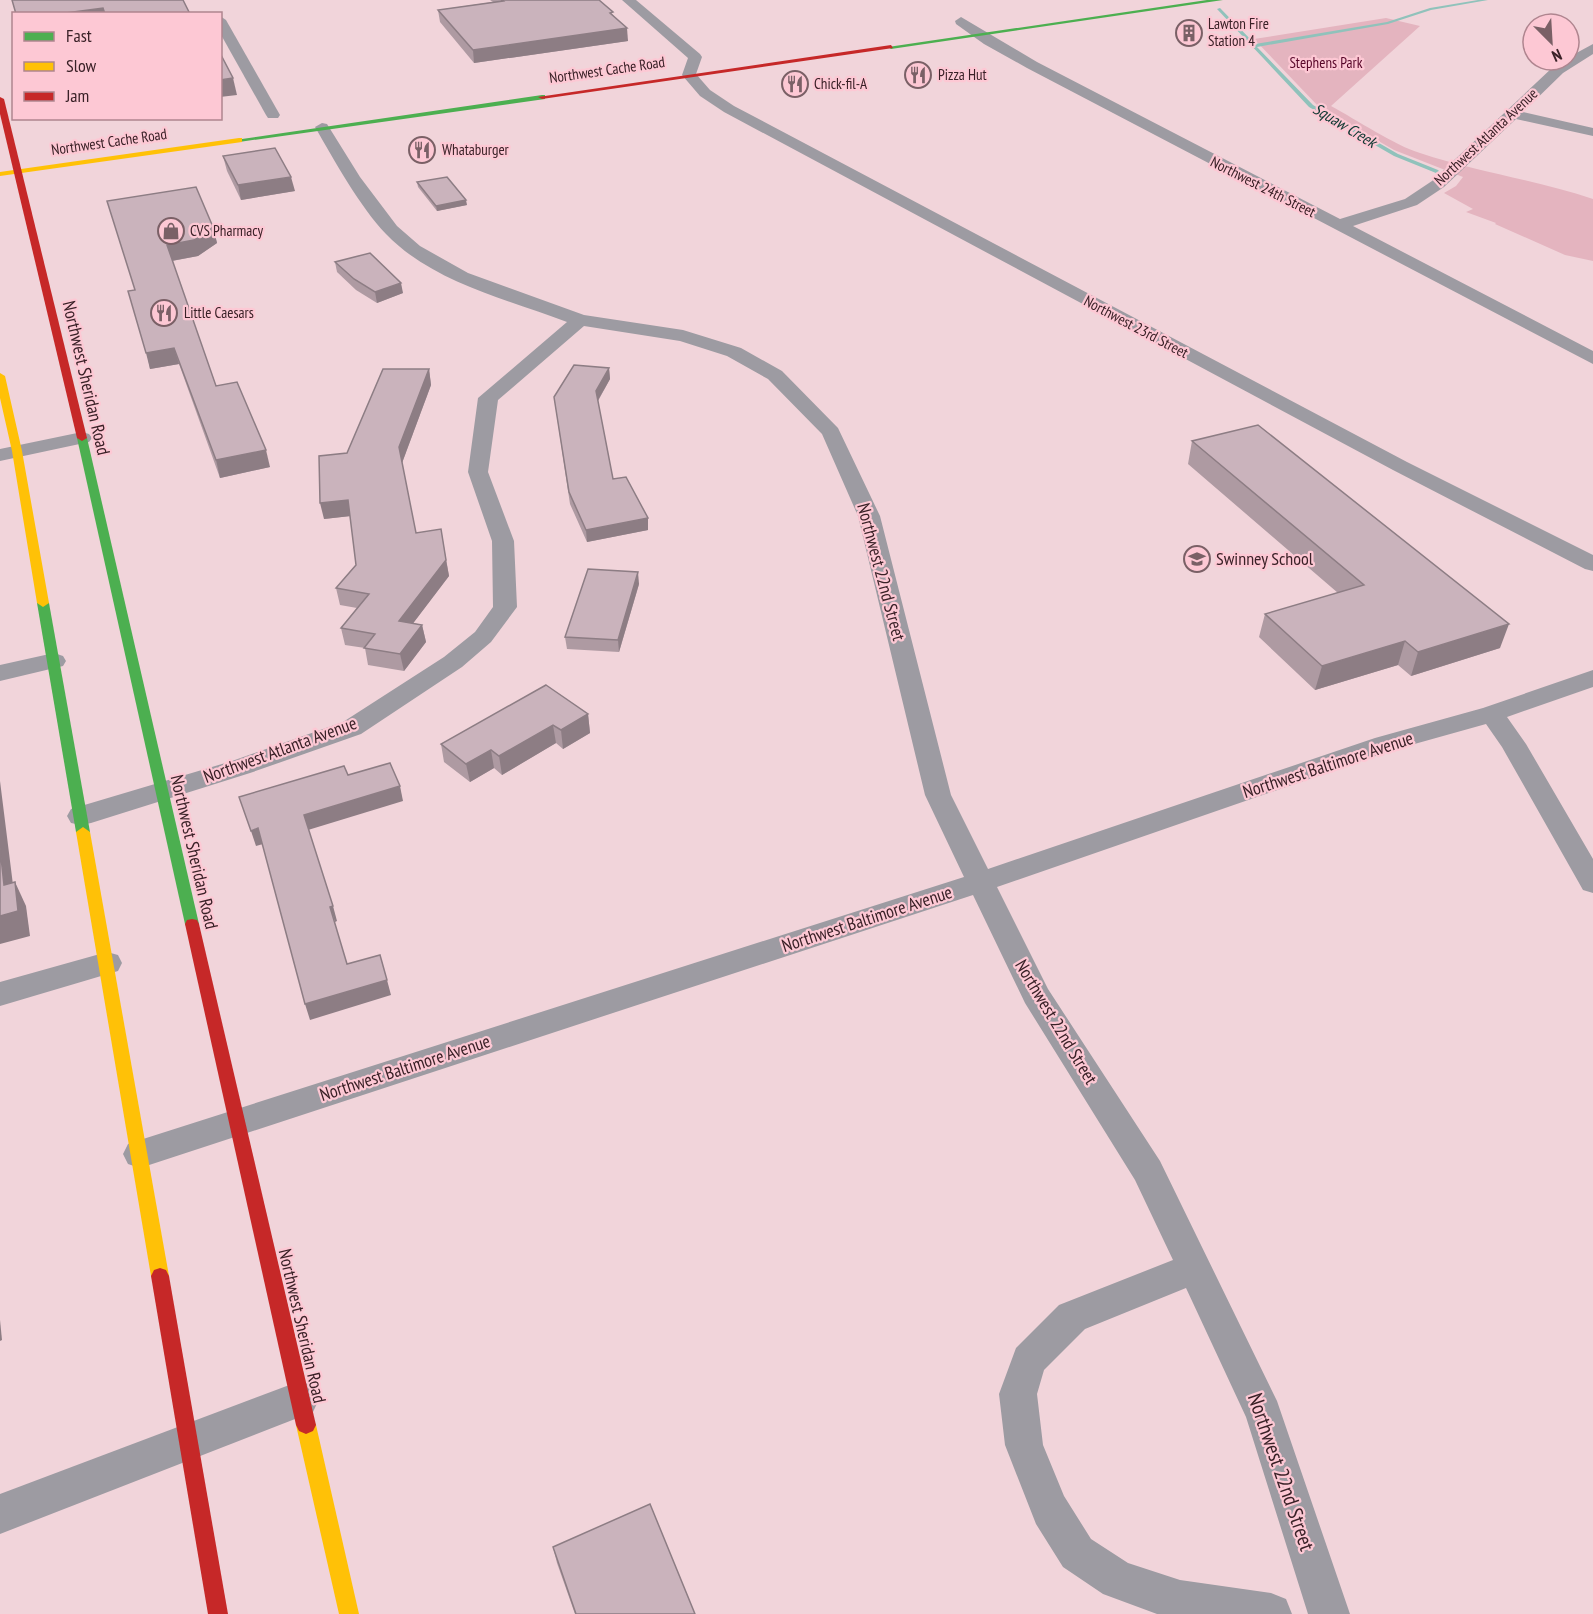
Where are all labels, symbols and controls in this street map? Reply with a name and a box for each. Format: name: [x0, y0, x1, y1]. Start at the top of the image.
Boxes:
legend: [12, 12, 222, 120]
north arrow: [1521, 12, 1581, 72]
place label: Lawton Fire Station 4: [1208, 14, 1269, 50]
building icon: Lawton Fire Station 4: [1174, 18, 1204, 48]
text: Fast: [66, 24, 92, 47]
text: N: [1549, 45, 1565, 67]
street label: Northwest Cache Road: [548, 52, 666, 87]
park label: Stephens Park: [1289, 53, 1363, 72]
text: Slow: [66, 54, 97, 77]
restaurant icon: Pizza Hut: [903, 60, 933, 90]
place label: Pizza Hut: [938, 65, 987, 84]
restaurant icon: Chick-fil-A: [780, 69, 810, 99]
place label: Chick-fil-A: [814, 74, 868, 93]
text: Jam: [65, 84, 89, 107]
street label: Northwest Atlanta Avenue: [1430, 84, 1541, 189]
water label: Squaw Creek: [1310, 98, 1382, 153]
street label: Northwest Cache Road: [50, 124, 168, 159]
restaurant icon: Whataburger: [407, 135, 437, 165]
place label: Whataburger: [442, 140, 510, 159]
street label: Northwest 24th Street: [1207, 152, 1319, 221]
shop icon: CVS Pharmacy: [156, 216, 186, 246]
place label: CVS Pharmacy: [190, 221, 263, 240]
street label: Northwest 23rd Street: [1081, 291, 1192, 362]
street label: Northwest Sheridan Road: [58, 298, 115, 457]
restaurant icon: Little Caesars: [149, 298, 179, 328]
place label: Little Caesars: [184, 303, 254, 322]
street label: Northwest 22nd Street: [852, 501, 911, 643]
school or university icon: Swinney School: [1182, 544, 1212, 574]
place label: Swinney School: [1216, 547, 1314, 570]
street label: Northwest Atlanta Avenue: [200, 711, 360, 788]
street label: Northwest Baltimore Avenue: [1240, 726, 1416, 803]
street label: Northwest Sheridan Road: [166, 772, 223, 931]
street label: Northwest Baltimore Avenue: [779, 880, 955, 957]
street label: Northwest 22nd Street: [1010, 955, 1103, 1088]
street label: Northwest Baltimore Avenue: [317, 1029, 493, 1106]
street label: Northwest Sheridan Road: [274, 1246, 331, 1405]
street label: Northwest 22nd Street: [1242, 1389, 1321, 1554]

